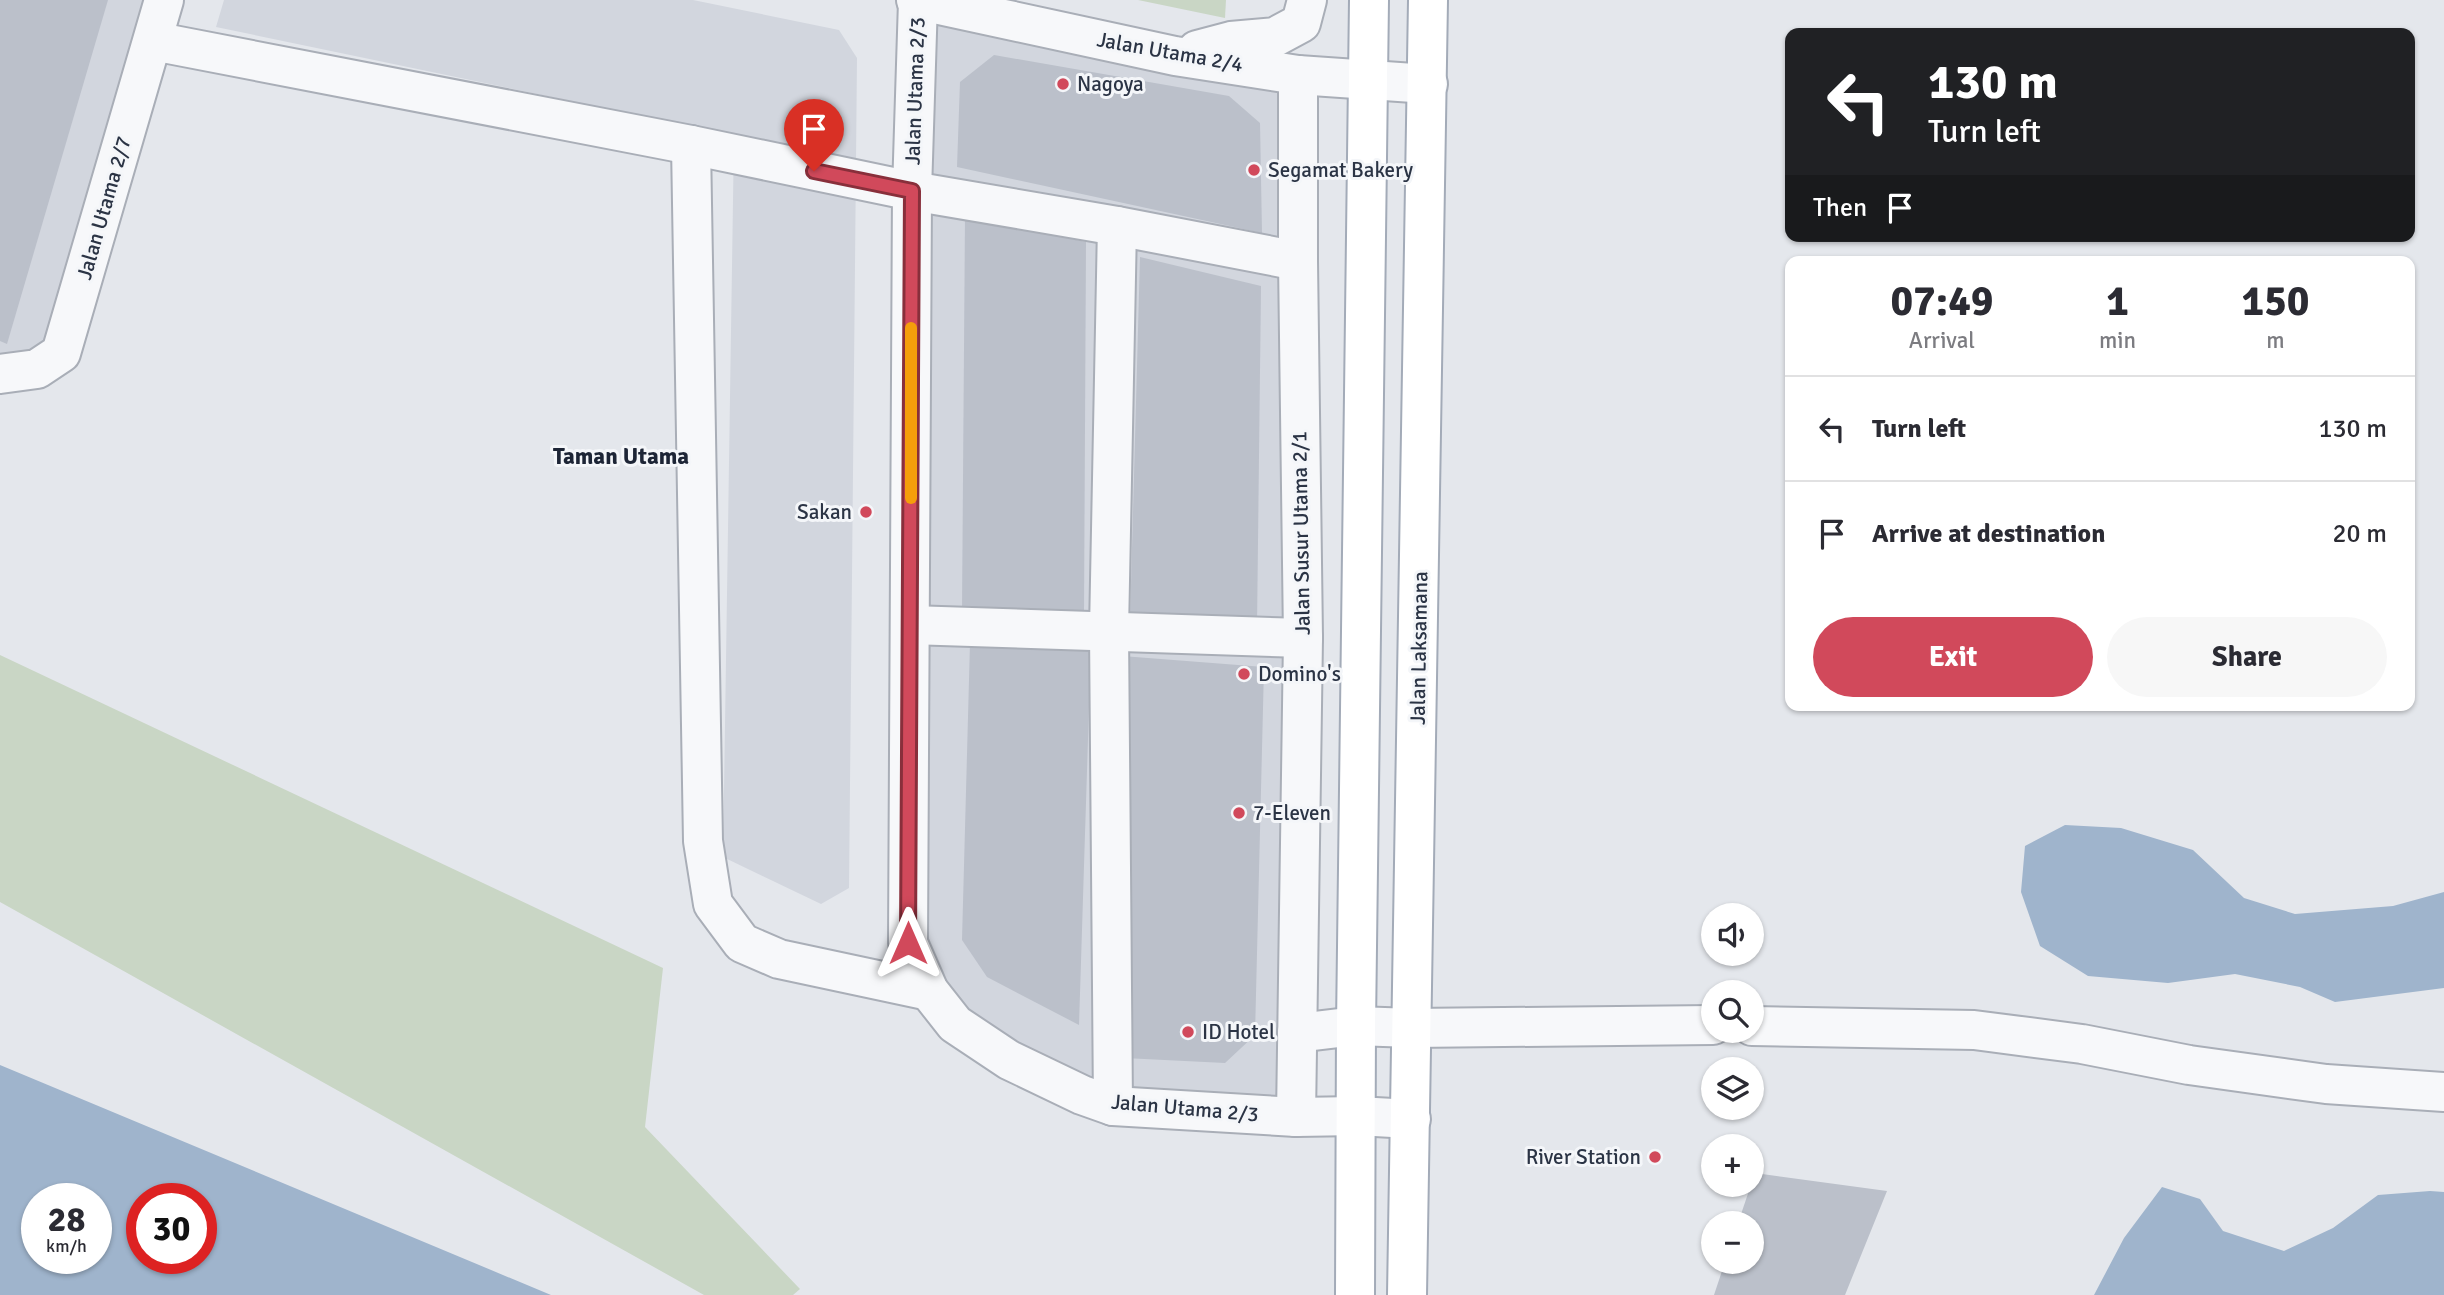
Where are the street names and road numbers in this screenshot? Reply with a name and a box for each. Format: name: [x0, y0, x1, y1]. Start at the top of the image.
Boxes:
street label: Jalan Utama 2/3: [899, 17, 931, 165]
street label: Jalan Utama 2/4: [1095, 26, 1245, 78]
street label: Jalan Utama 2/7: [71, 133, 137, 283]
street label: Jalan Susur Utama 2/1: [1286, 431, 1316, 635]
street label: Jalan Laksamana: [1405, 571, 1433, 725]
street label: Jalan Utama 2/3: [1110, 1089, 1260, 1127]

